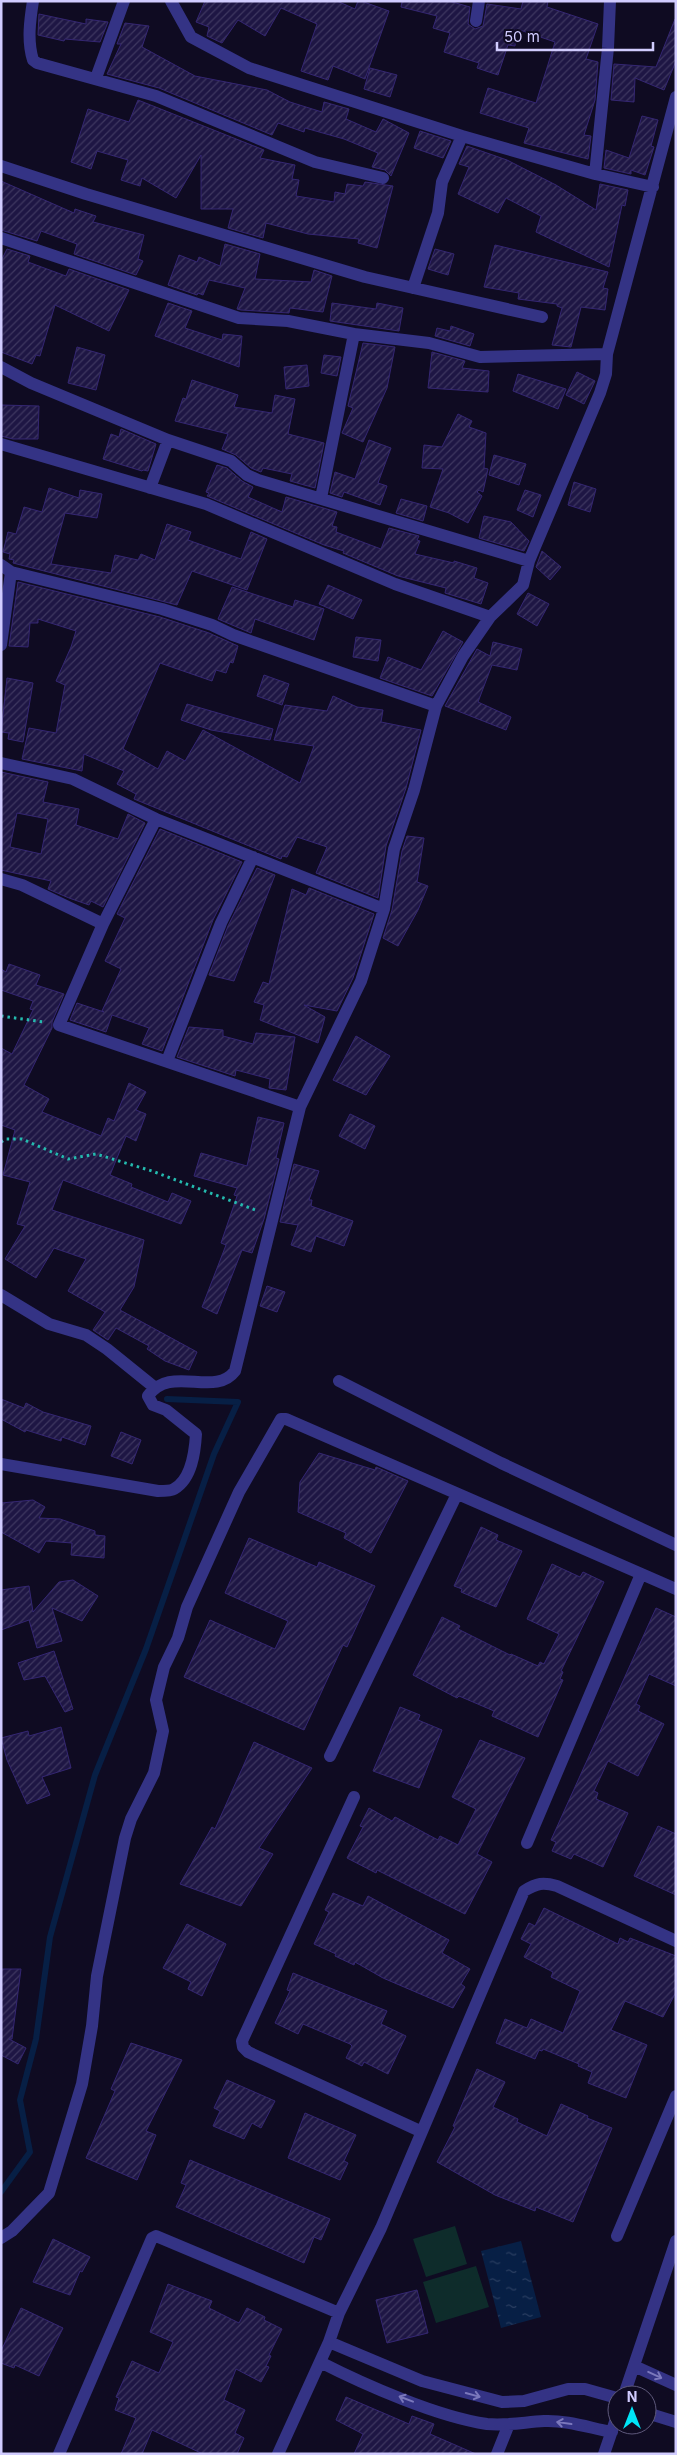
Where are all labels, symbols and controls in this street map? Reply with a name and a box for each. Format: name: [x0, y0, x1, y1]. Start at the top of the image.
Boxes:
scale bar: [497, 20, 653, 52]
text: 50 m: [504, 27, 540, 46]
one-way arrow: [647, 2371, 662, 2381]
north arrow: [607, 2385, 657, 2435]
text: N: [627, 2388, 637, 2405]
one-way arrow: [465, 2391, 481, 2400]
one-way arrow: [399, 2394, 414, 2403]
one-way arrow: [556, 2417, 572, 2427]

